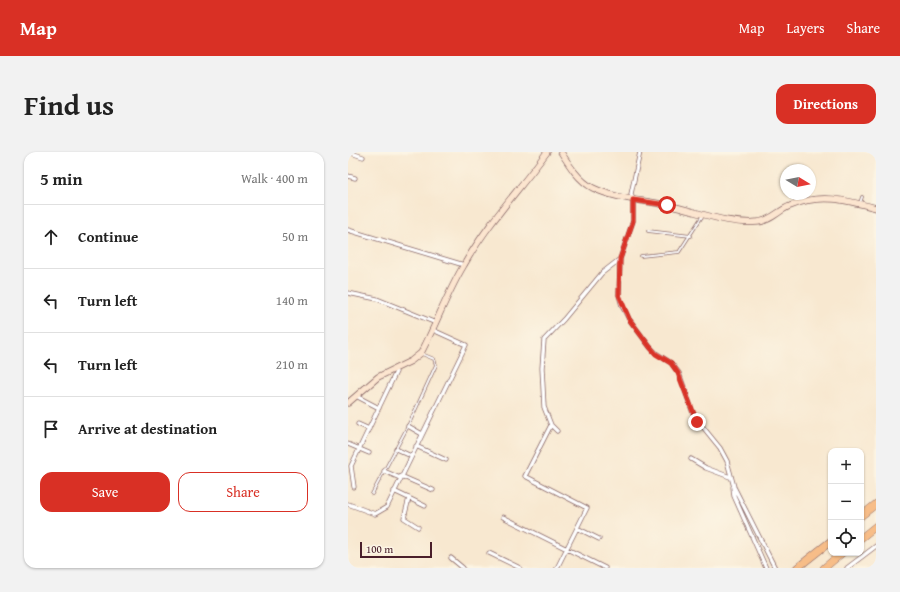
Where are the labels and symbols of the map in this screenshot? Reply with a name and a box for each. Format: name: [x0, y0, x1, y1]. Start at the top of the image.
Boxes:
north arrow: [780, 164, 816, 200]
route start: [658, 196, 676, 214]
route end: [688, 413, 706, 431]
scale bar: [360, 540, 432, 559]

